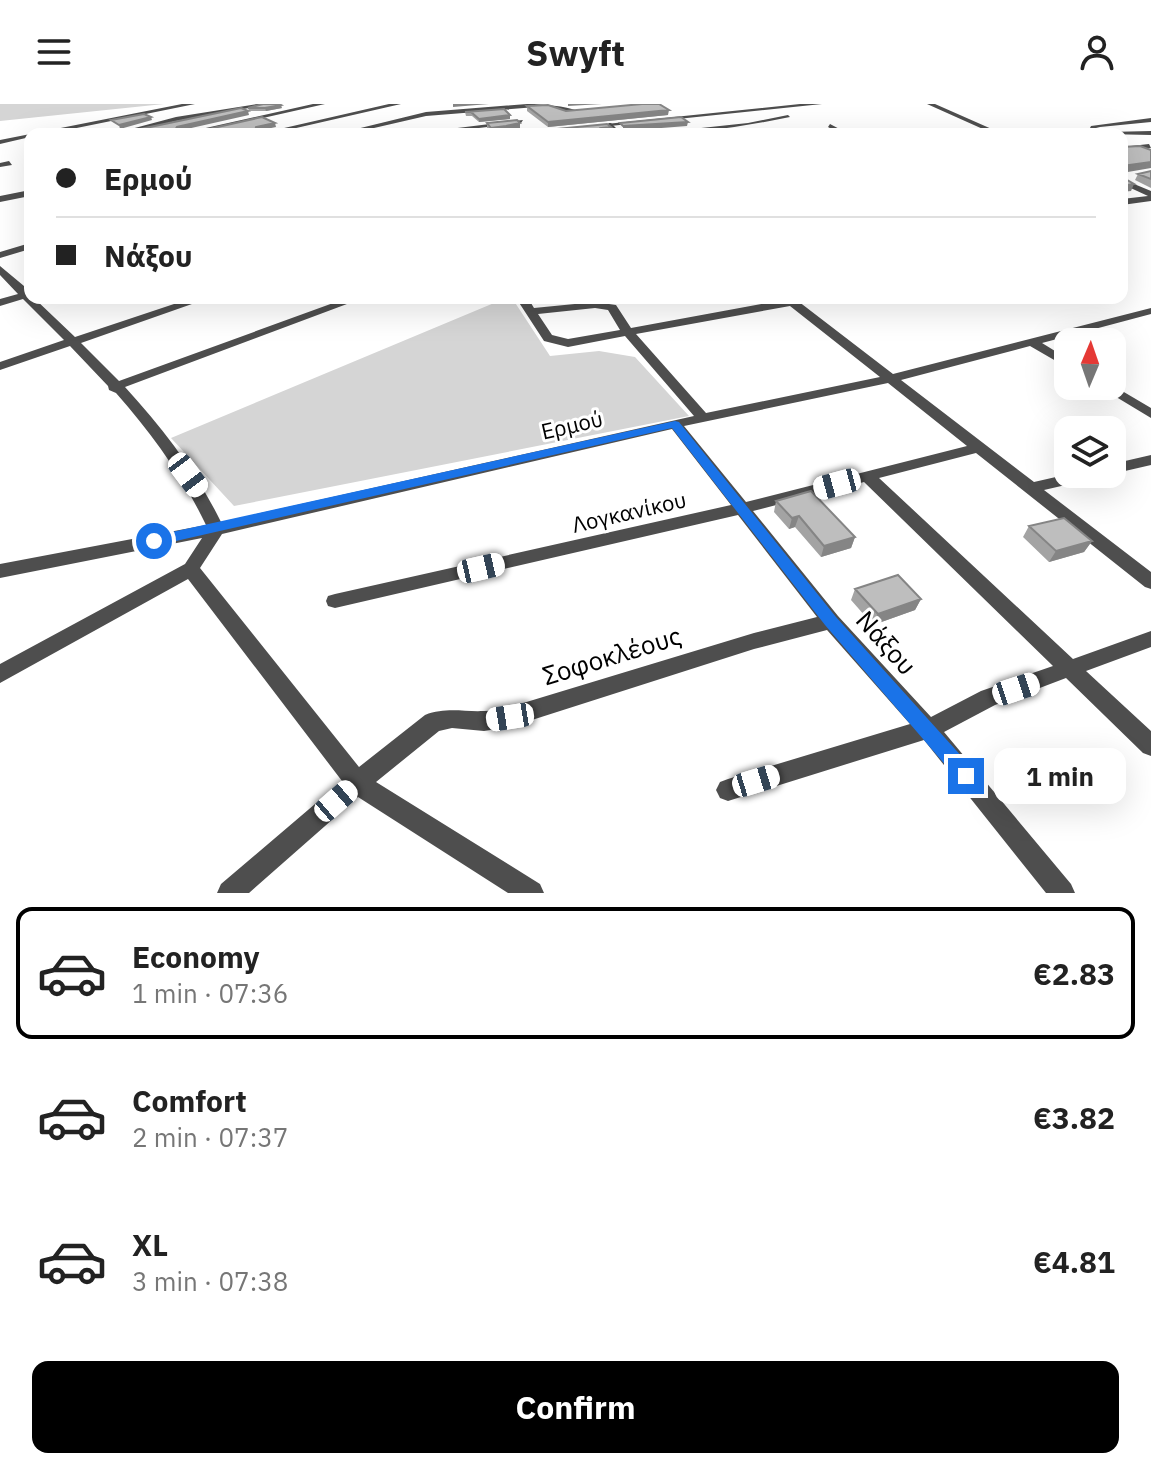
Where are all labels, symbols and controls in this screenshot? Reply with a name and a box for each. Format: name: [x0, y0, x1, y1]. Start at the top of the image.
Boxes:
text: Swyft: [526, 29, 625, 76]
icon: menu: [32, 30, 76, 74]
icon: person: [1075, 30, 1119, 74]
text: Ερμού: [104, 159, 192, 198]
text: Νάξου: [104, 236, 192, 275]
north arrow: [1054, 328, 1126, 400]
map controls: [1054, 328, 1126, 488]
street label: Ερμού: [538, 403, 606, 446]
button: layers: [1054, 416, 1126, 488]
car: [164, 449, 212, 501]
car: [811, 466, 863, 502]
street label: Λογκανίκου: [569, 484, 689, 539]
route start: [136, 523, 172, 559]
car: [455, 551, 507, 585]
street label: Νάξου: [849, 603, 925, 682]
street label: Σοφοκλέους: [538, 618, 685, 692]
car: [989, 670, 1043, 708]
car: [484, 701, 536, 733]
callout: 1 min: [994, 748, 1126, 804]
route end: [948, 758, 984, 794]
text: 1 min: [1026, 759, 1094, 793]
car: [730, 763, 782, 799]
car: [310, 776, 362, 826]
icon: car: [36, 937, 108, 1009]
text: Economy: [132, 937, 260, 976]
text: €2.83: [1033, 954, 1115, 993]
text: 1 min · 07:36: [132, 976, 288, 1010]
icon: car: [36, 1081, 108, 1153]
text: Comfort: [132, 1081, 247, 1120]
text: €3.82: [1033, 1098, 1115, 1137]
text: 2 min · 07:37: [132, 1120, 288, 1154]
icon: car: [36, 1225, 108, 1297]
text: XL: [132, 1225, 168, 1264]
text: €4.81: [1033, 1242, 1115, 1281]
text: 3 min · 07:38: [132, 1264, 288, 1298]
button: Confirm: [32, 1361, 1119, 1453]

